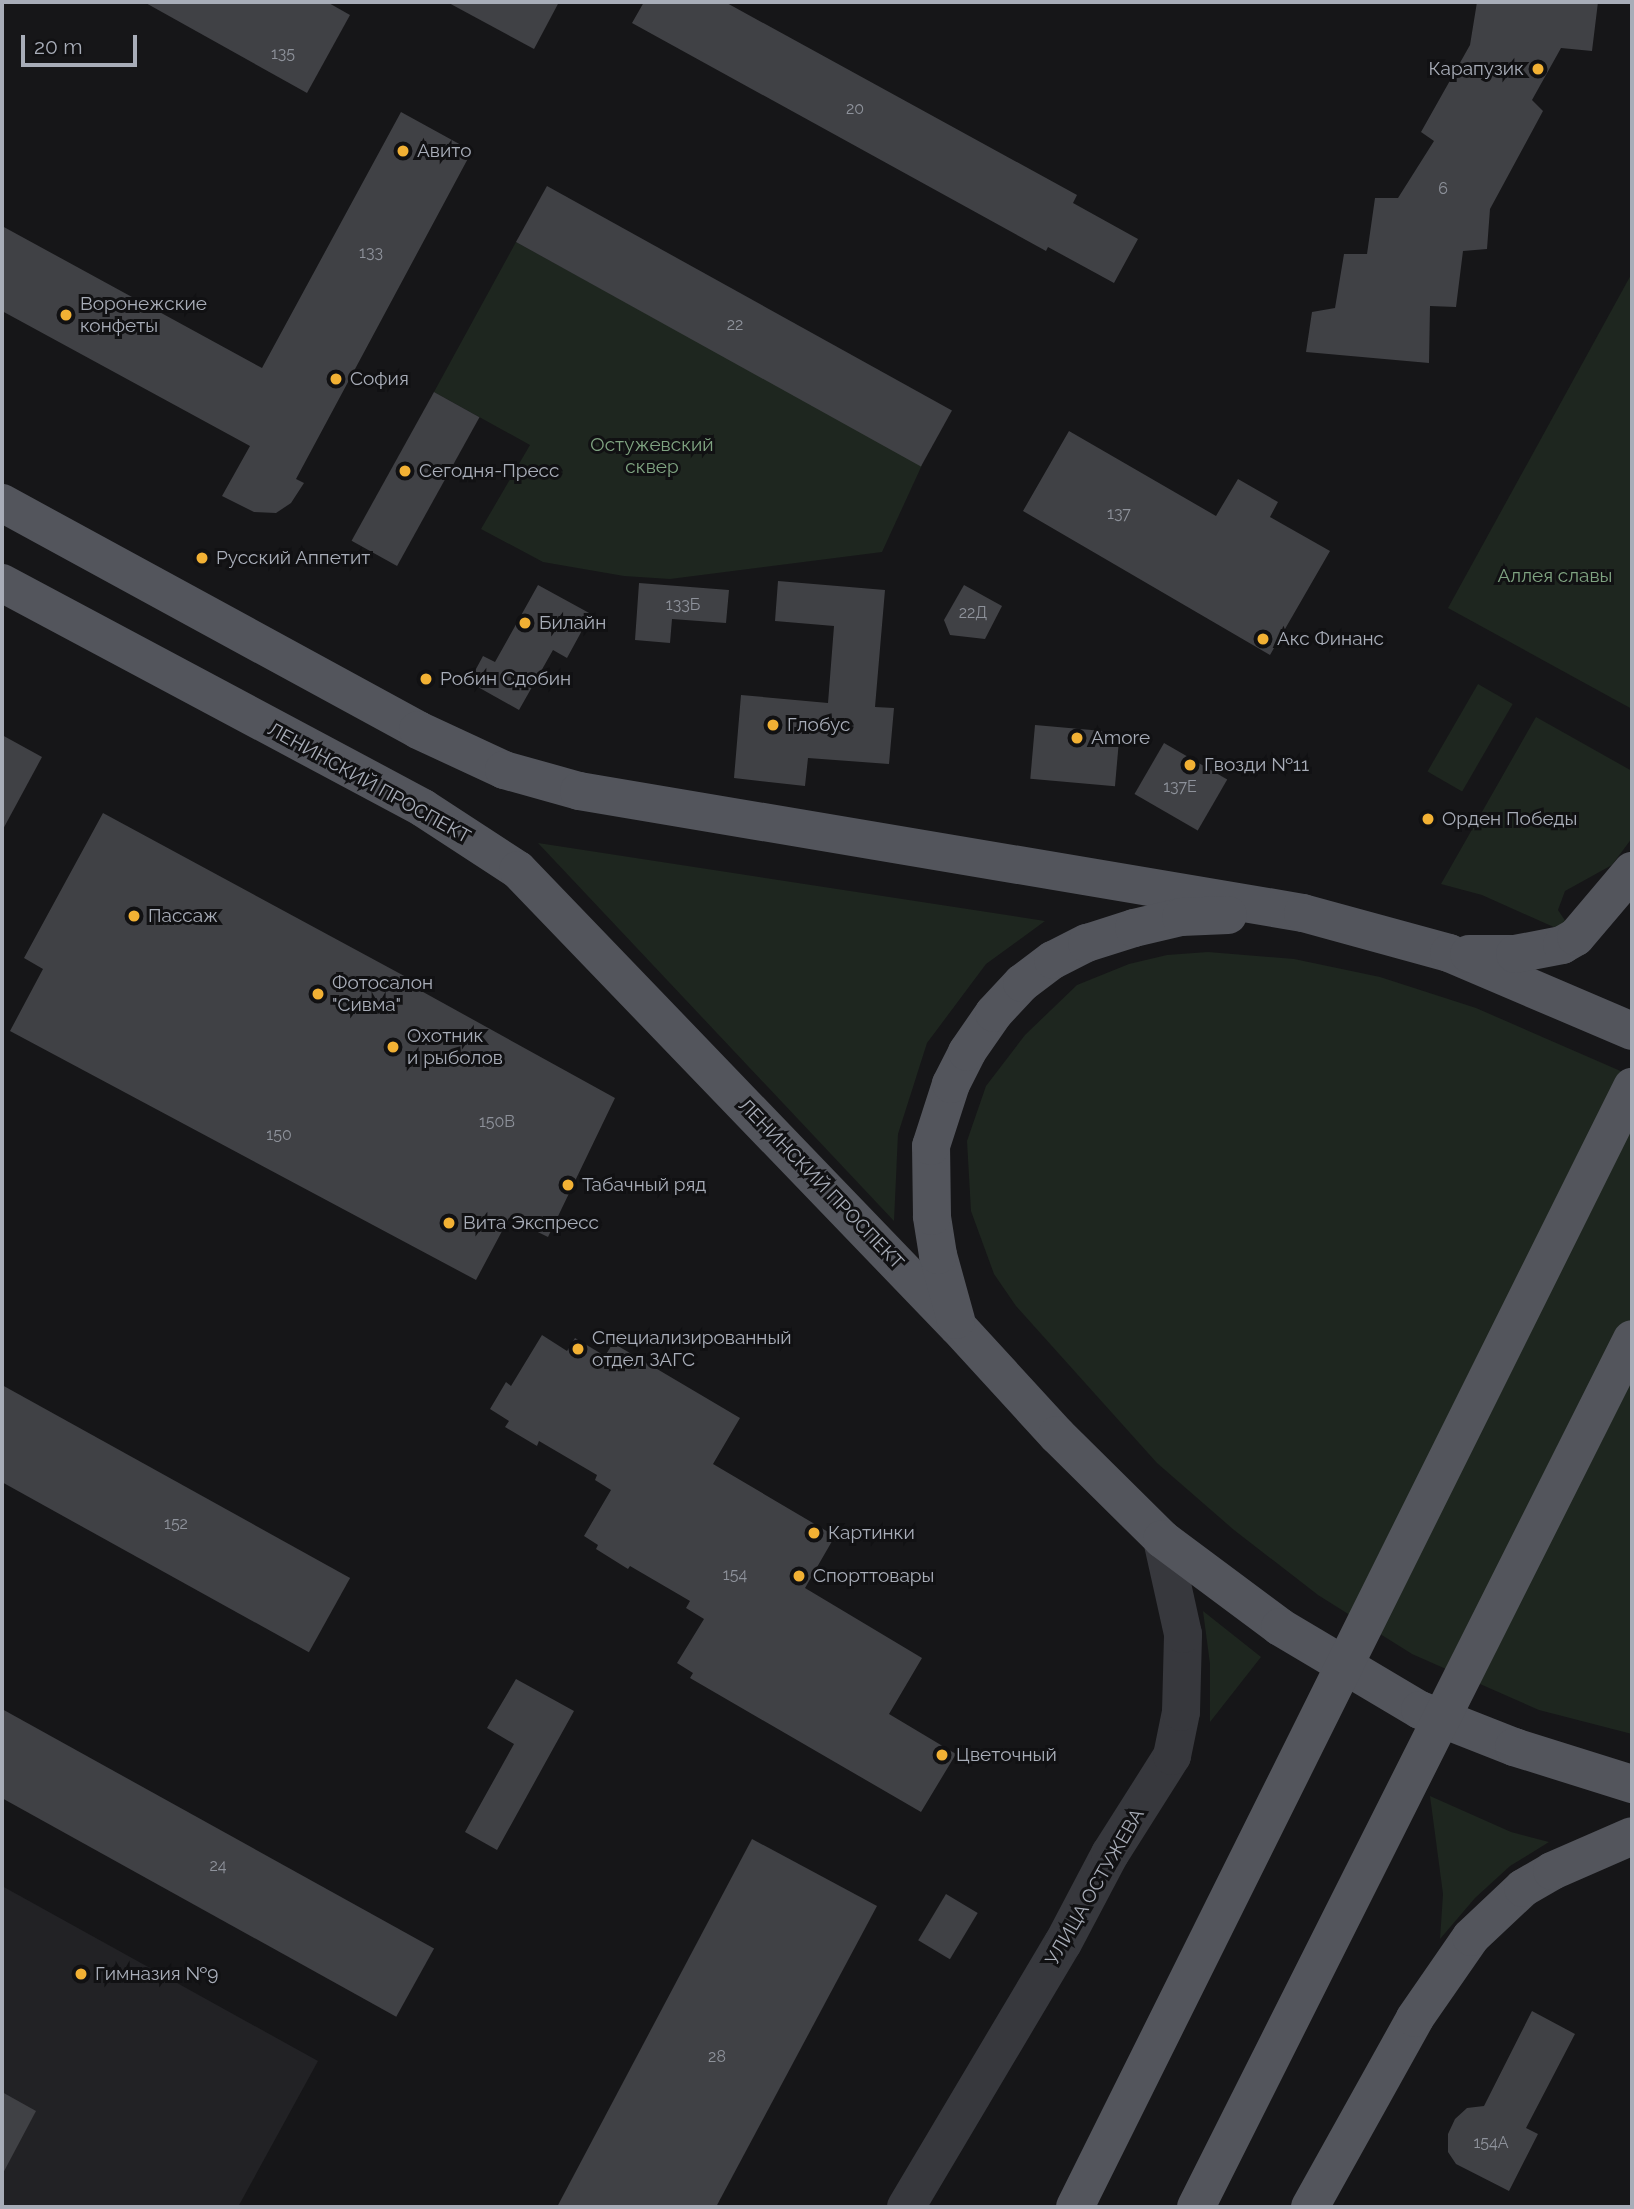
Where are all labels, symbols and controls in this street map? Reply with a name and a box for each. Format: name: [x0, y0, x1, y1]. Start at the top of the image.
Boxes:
scale bar: [24, 21, 140, 65]
text: 20 m: [34, 34, 82, 59]
house number: 135: [271, 44, 295, 64]
place label: Карапузик: [1429, 58, 1524, 80]
marker: Карапузик: [1530, 61, 1546, 77]
house number: 20: [846, 99, 864, 119]
place label: Авито: [417, 140, 472, 162]
marker: Авито: [395, 143, 411, 159]
house number: 6: [1438, 179, 1448, 199]
house number: 133: [359, 243, 383, 263]
place label: Воронежские конфеты: [80, 293, 207, 337]
marker: Воронежские конфеты: [58, 307, 74, 323]
house number: 22: [727, 315, 743, 335]
place label: София: [350, 368, 409, 390]
marker: София: [328, 371, 344, 387]
park label: Остужевский сквер: [590, 434, 714, 478]
place label: Сегодня-Пресс: [419, 460, 559, 482]
marker: Сегодня-Пресс: [397, 463, 413, 479]
house number: 137: [1107, 504, 1131, 524]
place label: Русский Аппетит: [216, 547, 371, 569]
marker: Русский Аппетит: [194, 550, 210, 566]
park label: Аллея славы: [1498, 565, 1612, 587]
house number: 133Б: [666, 595, 700, 615]
house number: 22Д: [959, 603, 987, 623]
place label: Билайн: [539, 612, 606, 634]
marker: Билайн: [517, 615, 533, 631]
place label: Акс Финанс: [1277, 628, 1384, 650]
marker: Акс Финанс: [1255, 631, 1271, 647]
place label: Робин Сдобин: [440, 668, 571, 690]
marker: Робин Сдобин: [418, 671, 434, 687]
place label: Глобус: [787, 714, 850, 736]
marker: Глобус: [765, 717, 781, 733]
street label: ЛЕНИНСКИЙ ПРОСПЕКТ: [264, 718, 474, 848]
place label: Amore: [1091, 727, 1150, 749]
marker: Amore: [1069, 730, 1085, 746]
place label: Гвозди №11: [1204, 754, 1309, 776]
marker: Гвозди №11: [1182, 757, 1198, 773]
house number: 137Е: [1163, 777, 1197, 797]
place label: Орден Победы: [1442, 808, 1577, 830]
marker: Орден Победы: [1420, 811, 1436, 827]
place label: Пассаж: [148, 905, 218, 927]
marker: Пассаж: [126, 908, 142, 924]
place label: Фотосалон "Сивма": [332, 972, 433, 1016]
marker: Фотосалон "Сивма": [310, 986, 326, 1002]
place label: Охотник и рыболов: [407, 1025, 503, 1069]
marker: Охотник и рыболов: [385, 1039, 401, 1055]
street label: ЛЕНИНСКИЙ ПРОСПЕКТ: [734, 1094, 908, 1274]
house number: 150В: [479, 1112, 515, 1132]
house number: 150: [266, 1125, 292, 1145]
place label: Табачный ряд: [582, 1174, 706, 1196]
marker: Табачный ряд: [560, 1177, 576, 1193]
place label: Вита Экспресс: [463, 1212, 599, 1234]
marker: Вита Экспресс: [441, 1215, 457, 1231]
place label: Специализированный отдел ЗАГС: [592, 1327, 792, 1371]
marker: Специализированный отдел ЗАГС: [570, 1341, 586, 1357]
house number: 152: [164, 1514, 188, 1534]
place label: Картинки: [828, 1522, 915, 1544]
marker: Картинки: [806, 1525, 822, 1541]
house number: 154: [723, 1565, 747, 1585]
place label: Спорттовары: [813, 1565, 934, 1587]
marker: Спорттовары: [791, 1568, 807, 1584]
place label: Цветочный: [956, 1744, 1057, 1766]
marker: Цветочный: [934, 1747, 950, 1763]
street label: УЛИЦА ОСТУЖЕВА: [1041, 1804, 1149, 1970]
house number: 24: [209, 1856, 227, 1876]
place label: Гимназия №9: [95, 1963, 218, 1985]
marker: Гимназия №9: [73, 1966, 89, 1982]
house number: 28: [708, 2047, 726, 2067]
house number: 154А: [1473, 2133, 1509, 2153]

